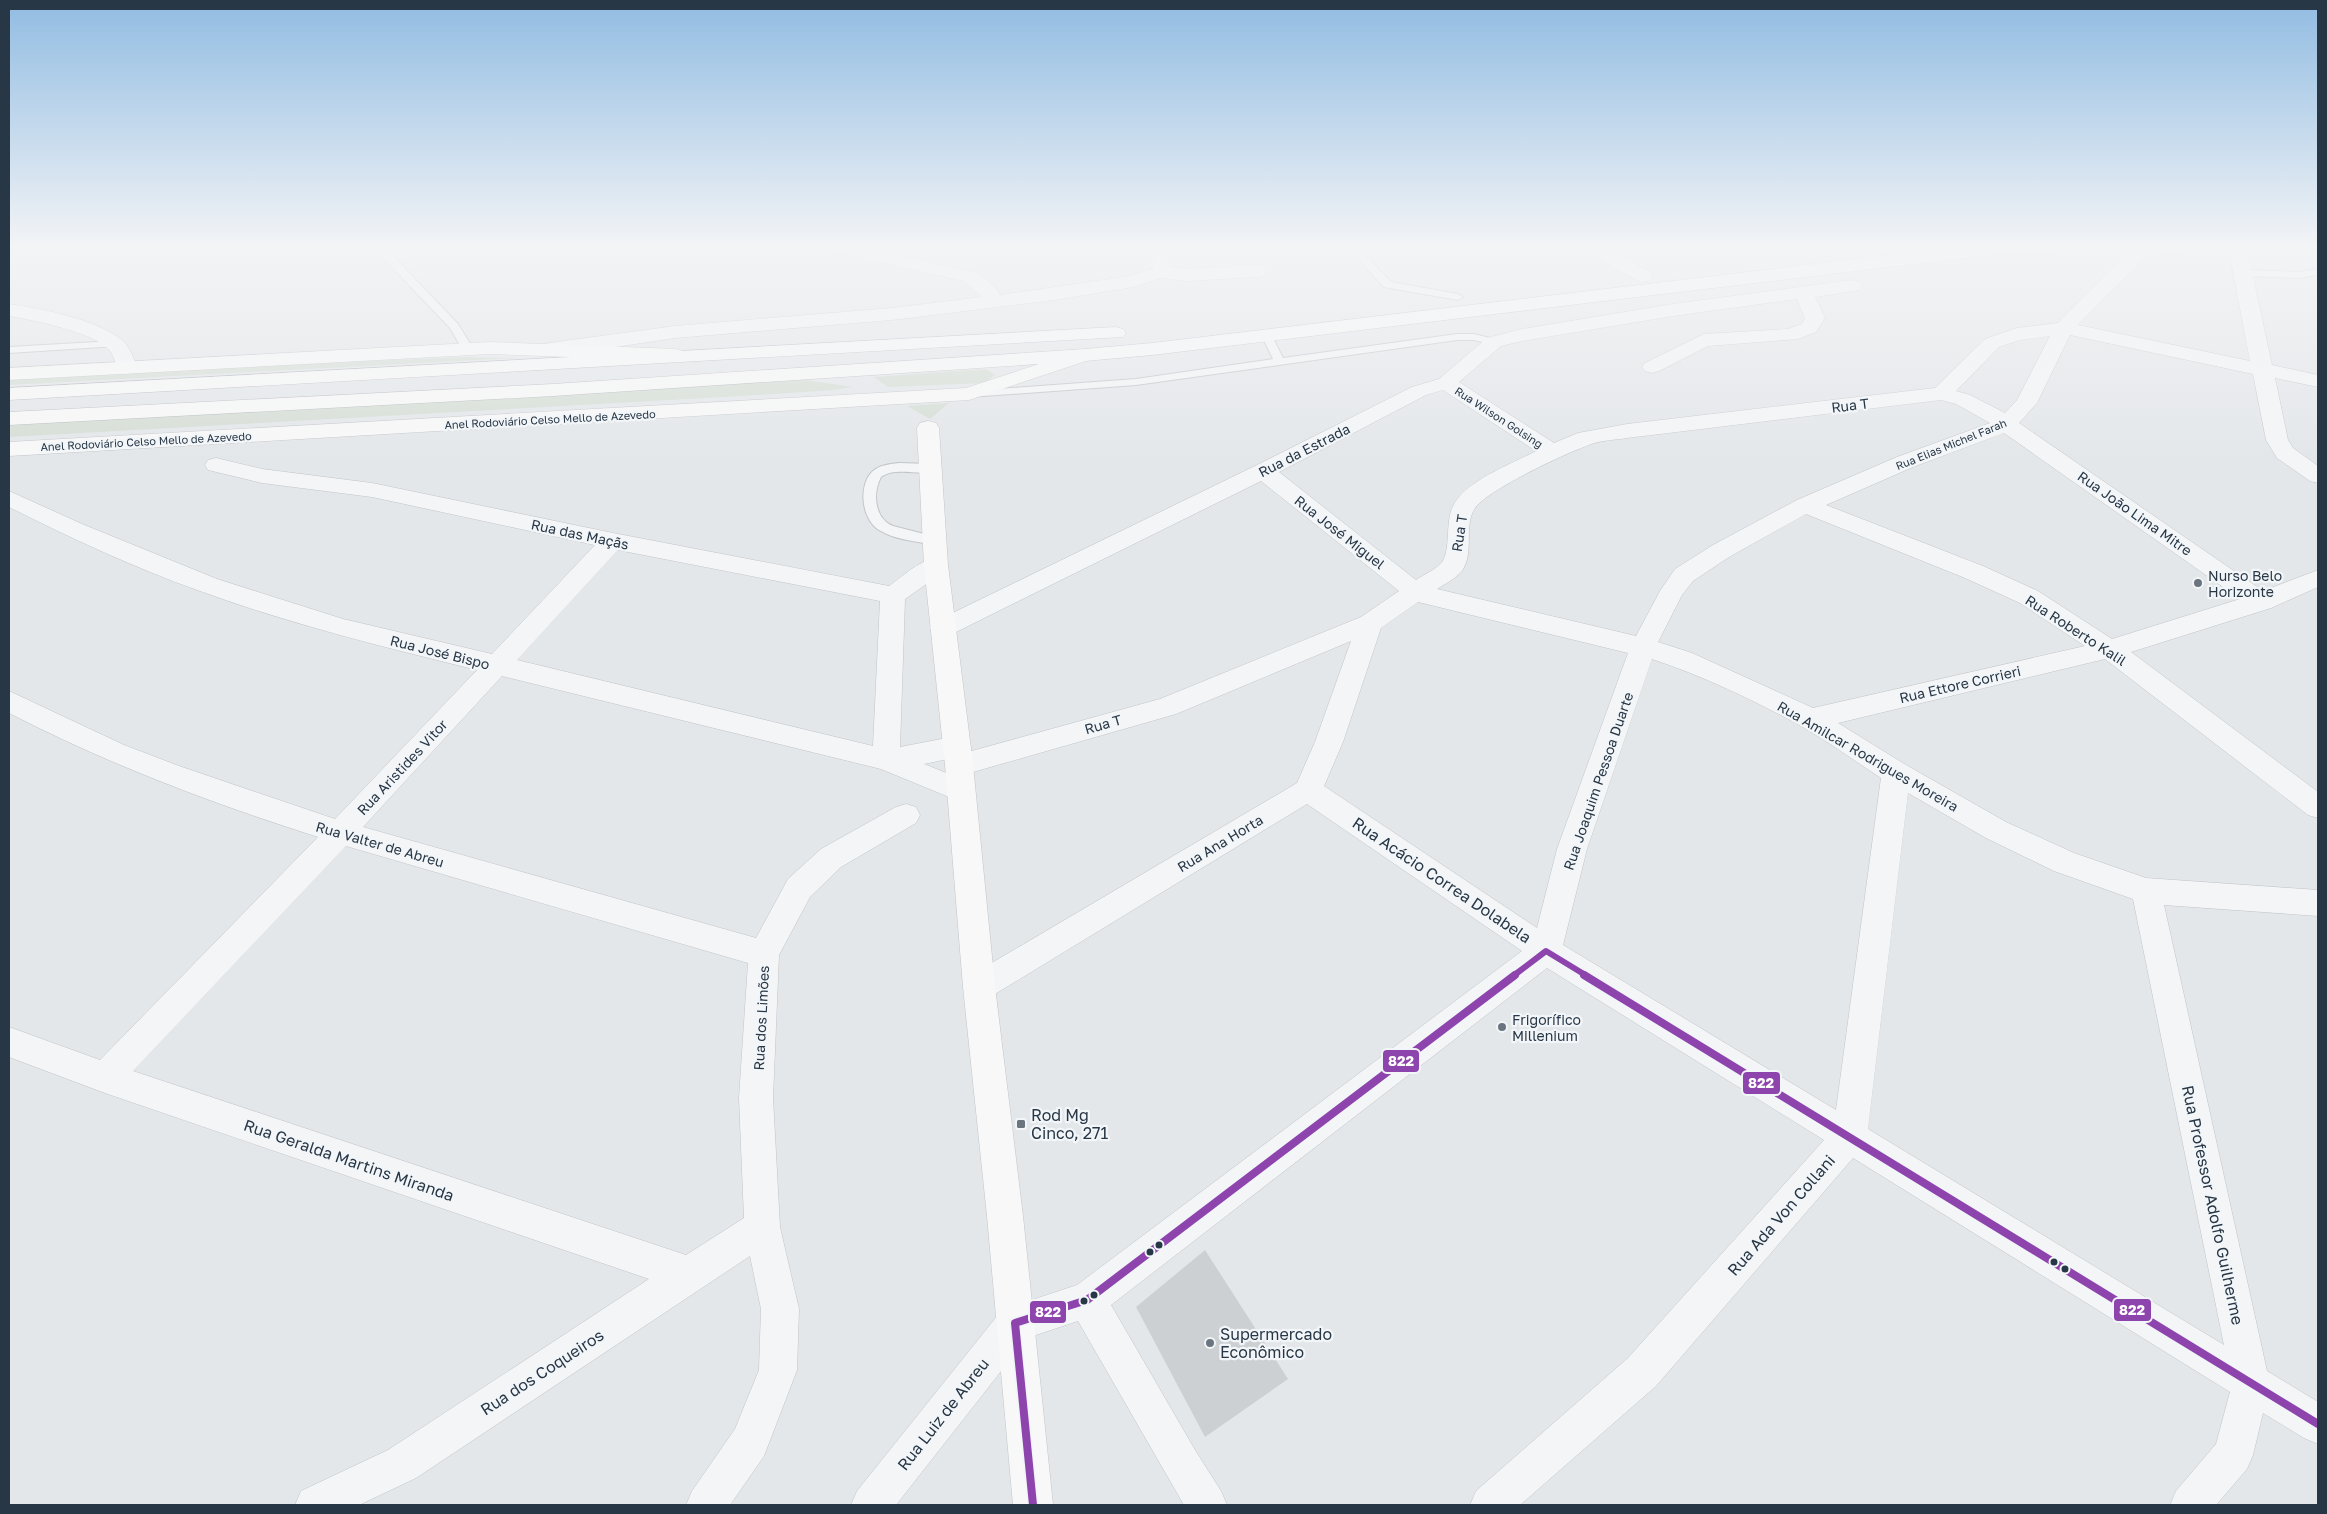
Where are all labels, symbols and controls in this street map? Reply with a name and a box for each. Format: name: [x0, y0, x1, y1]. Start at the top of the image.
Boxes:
street label: Rua Wilson Golsing: [1453, 384, 1545, 450]
street label: Rua T: [1830, 394, 1870, 416]
street label: Anel Rodoviário Celso Mello de Azevedo: [444, 407, 656, 431]
street label: Rua Elias Michel Farah: [1894, 416, 2008, 472]
street label: Rua da Estrada: [1255, 420, 1353, 480]
street label: Anel Rodoviário Celso Mello de Azevedo: [40, 429, 252, 453]
street label: Rua João Lima Mitre: [2075, 467, 2195, 559]
street label: Rua José Miguel: [1292, 491, 1388, 573]
street label: Rua T: [1448, 513, 1470, 553]
street label: Rua das Maçãs: [530, 515, 630, 553]
place label: Nurso Belo Horizonte: [2208, 567, 2282, 600]
marker: Nurso Belo Horizonte: [2192, 577, 2204, 589]
street label: Rua Roberto Kalil: [2022, 591, 2130, 669]
street label: Rua José Bispo: [389, 631, 491, 673]
street label: Rua Ettore Corrieri: [1898, 662, 2022, 706]
street label: Rua Joaquim Pessoa Duarte: [1559, 690, 1637, 872]
street label: Rua Amilcar Rodrigues Moreira: [1775, 697, 1961, 815]
street label: Rua T: [1082, 711, 1124, 737]
street label: Rua Aristides Vitor: [353, 715, 451, 818]
street label: Rua Ana Horta: [1174, 811, 1266, 875]
street label: Rua Acácio Correa Dolabela: [1349, 813, 1535, 947]
street label: Rua Valter de Abreu: [314, 818, 446, 870]
street label: Rua dos Limões: [750, 965, 772, 1071]
place label: Frigorífico Millenium: [1512, 1011, 1581, 1044]
marker: Frigorífico Millenium: [1496, 1021, 1508, 1033]
line badge: 822: [1382, 1049, 1420, 1073]
text: 822: [1388, 1052, 1414, 1069]
line badge: 822: [1742, 1071, 1781, 1095]
text: 822: [1748, 1074, 1774, 1091]
street label: Rua Professor Adolfo Guilherme: [2178, 1083, 2248, 1327]
place label: Rod Mg Cinco, 271: [1031, 1105, 1109, 1143]
street label: Rua Geralda Martins Miranda: [241, 1115, 457, 1205]
marker: Rod Mg Cinco, 271: [1015, 1118, 1027, 1130]
street label: Rua Ada Von Collani: [1723, 1150, 1839, 1280]
unlabelled marker: [1154, 1240, 1164, 1250]
unlabelled marker: [1145, 1247, 1155, 1257]
unlabelled marker: [2049, 1257, 2059, 1267]
unlabelled marker: [2060, 1264, 2070, 1274]
unlabelled marker: [1089, 1290, 1099, 1300]
unlabelled marker: [1079, 1296, 1089, 1306]
line badge: 822: [2113, 1298, 2152, 1322]
line badge: 822: [1029, 1300, 1067, 1324]
text: 822: [2119, 1301, 2145, 1318]
text: 822: [1035, 1303, 1061, 1320]
place label: Supermercado Econômico: [1220, 1324, 1332, 1362]
street label: Rua dos Coqueiros: [477, 1325, 607, 1419]
marker: Supermercado Econômico: [1204, 1337, 1216, 1349]
street label: Rua Luiz de Abreu: [893, 1354, 993, 1474]

